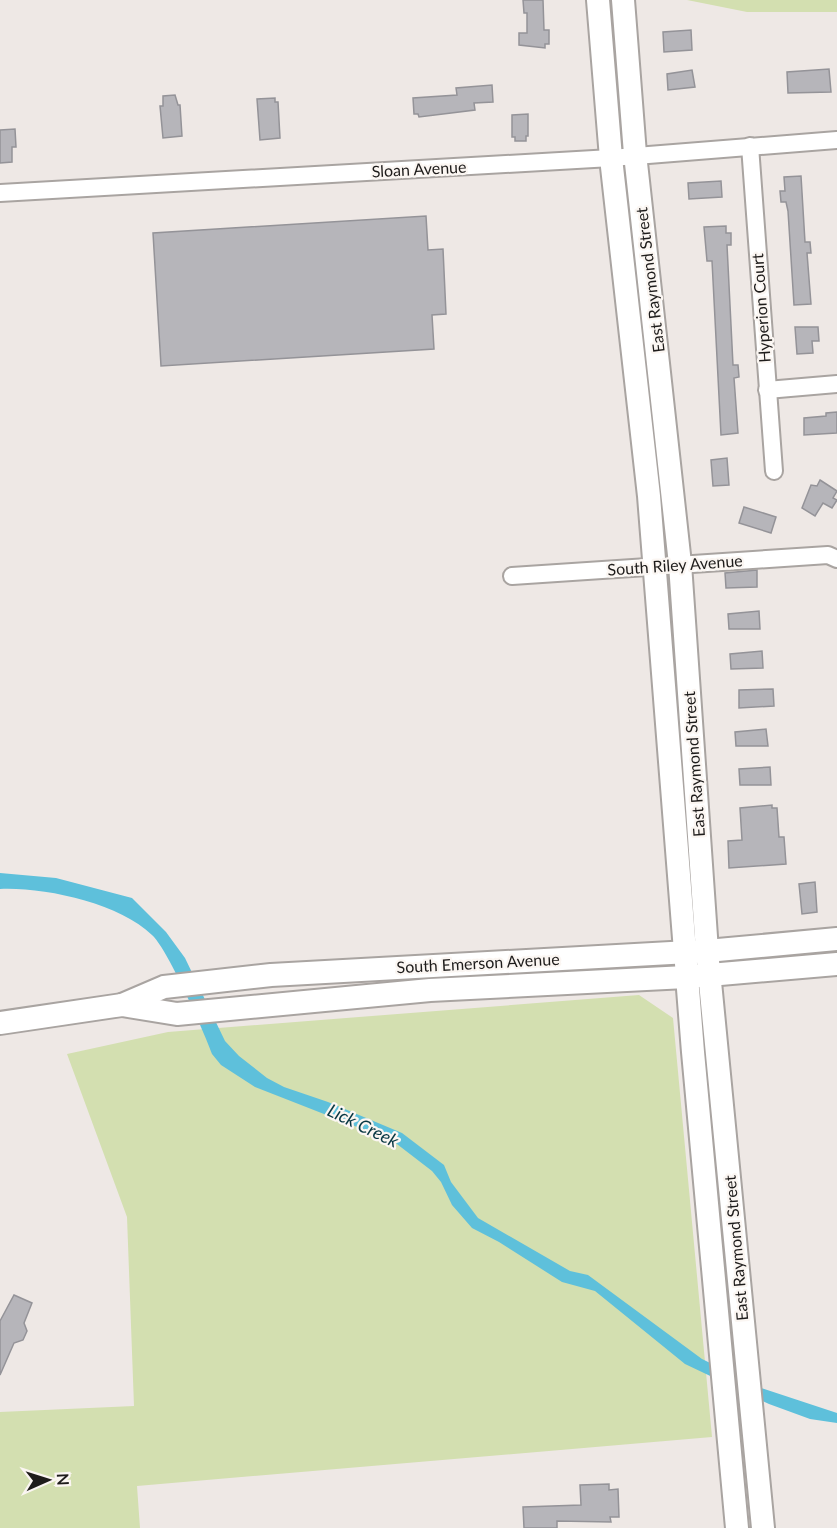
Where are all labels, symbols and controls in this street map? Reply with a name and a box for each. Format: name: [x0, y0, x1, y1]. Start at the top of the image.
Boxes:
street label: Sloan Avenue: [371, 157, 467, 180]
street label: East Raymond Street: [631, 206, 668, 354]
street label: Hyperion Court: [747, 252, 774, 363]
street label: South Riley Avenue: [607, 550, 743, 579]
street label: East Raymond Street: [679, 690, 708, 838]
street label: South Emerson Avenue: [396, 949, 560, 976]
water label: Lick Creek: [324, 1099, 403, 1152]
street label: East Raymond Street: [720, 1174, 751, 1322]
north arrow: [18, 1450, 78, 1510]
text: N: [54, 1473, 73, 1486]

